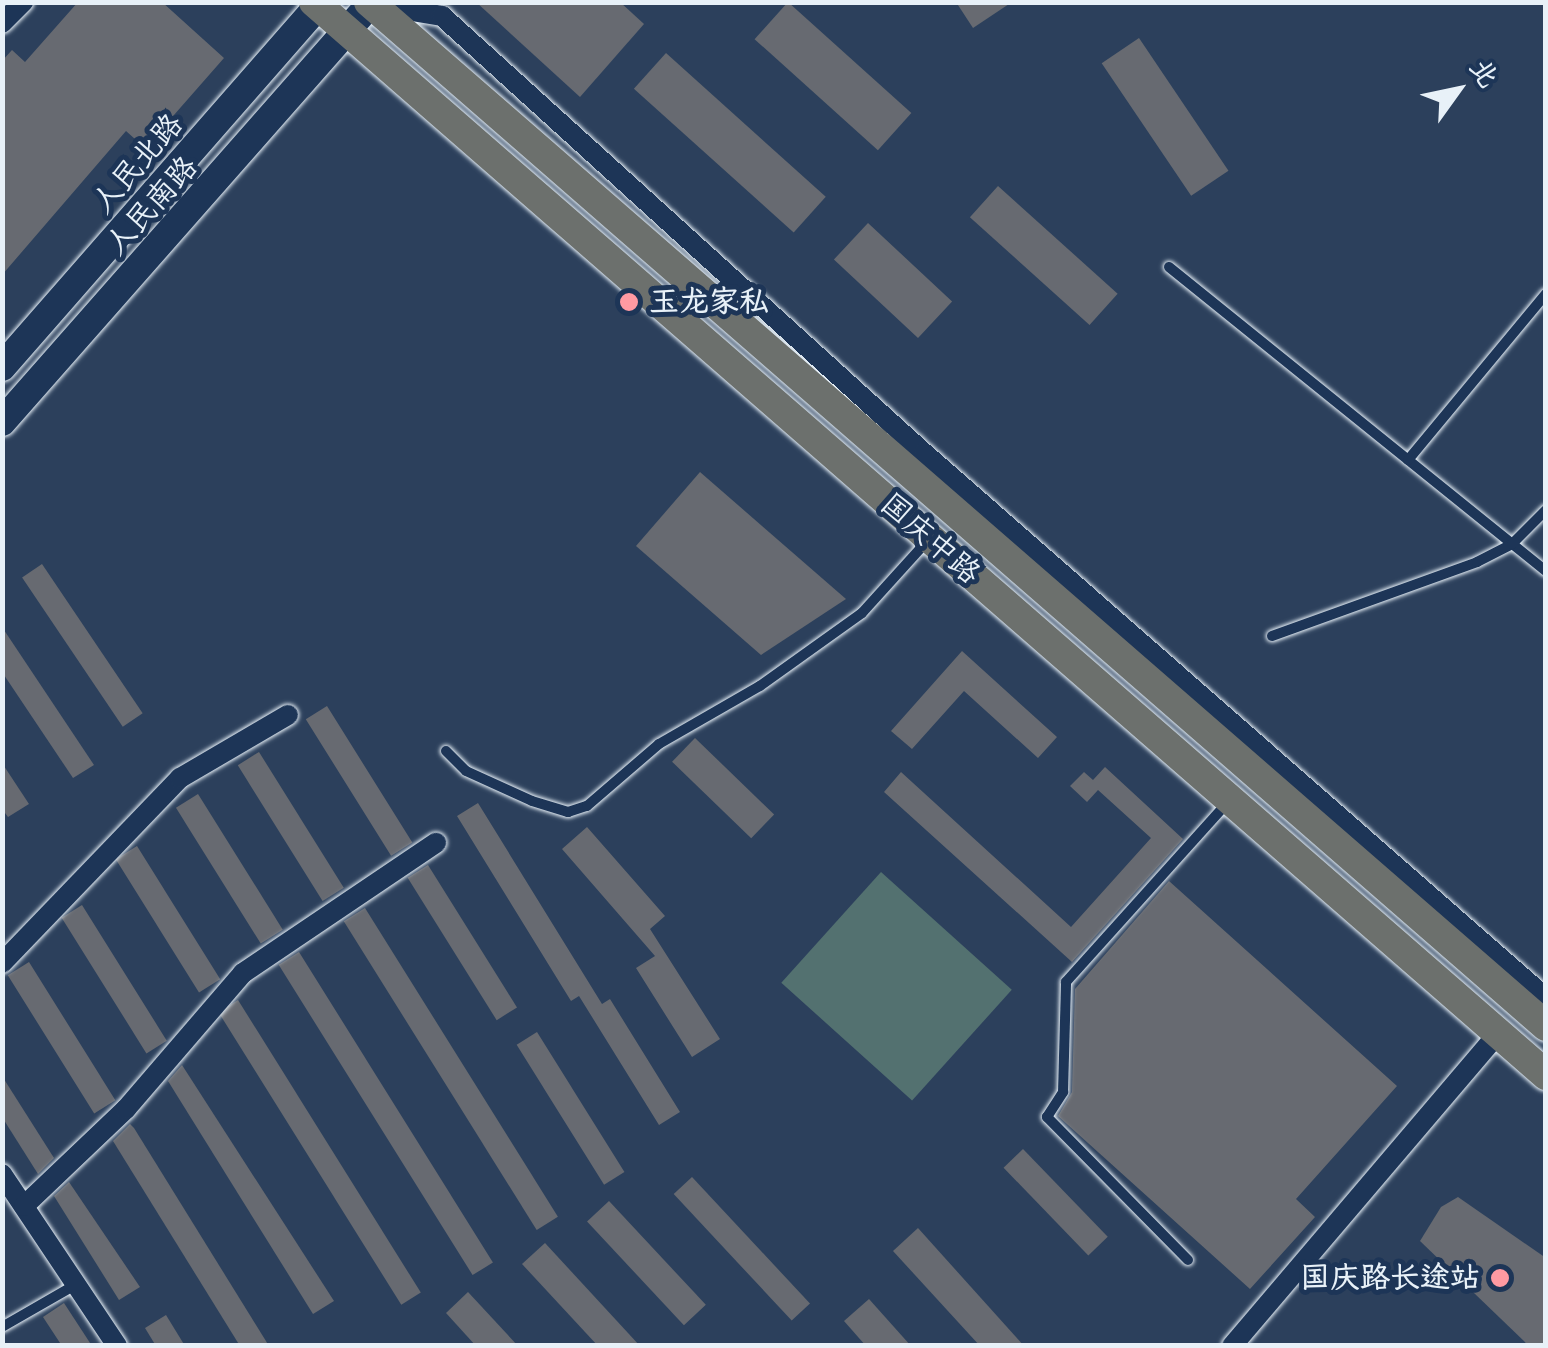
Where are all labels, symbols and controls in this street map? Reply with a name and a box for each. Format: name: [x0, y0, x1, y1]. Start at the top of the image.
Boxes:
north arrow: [1408, 40, 1508, 140]
text: 北: [1460, 51, 1508, 96]
street label: 人民北路: [85, 107, 191, 221]
street label: 人民南路: [98, 149, 206, 263]
place label: 玉龙家私: [649, 284, 769, 320]
marker: 玉龙家私: [618, 291, 640, 313]
street label: 国庆中路: [873, 486, 987, 592]
place label: 国庆路长途站: [1300, 1260, 1480, 1296]
marker: 国庆路长途站: [1489, 1267, 1511, 1289]

